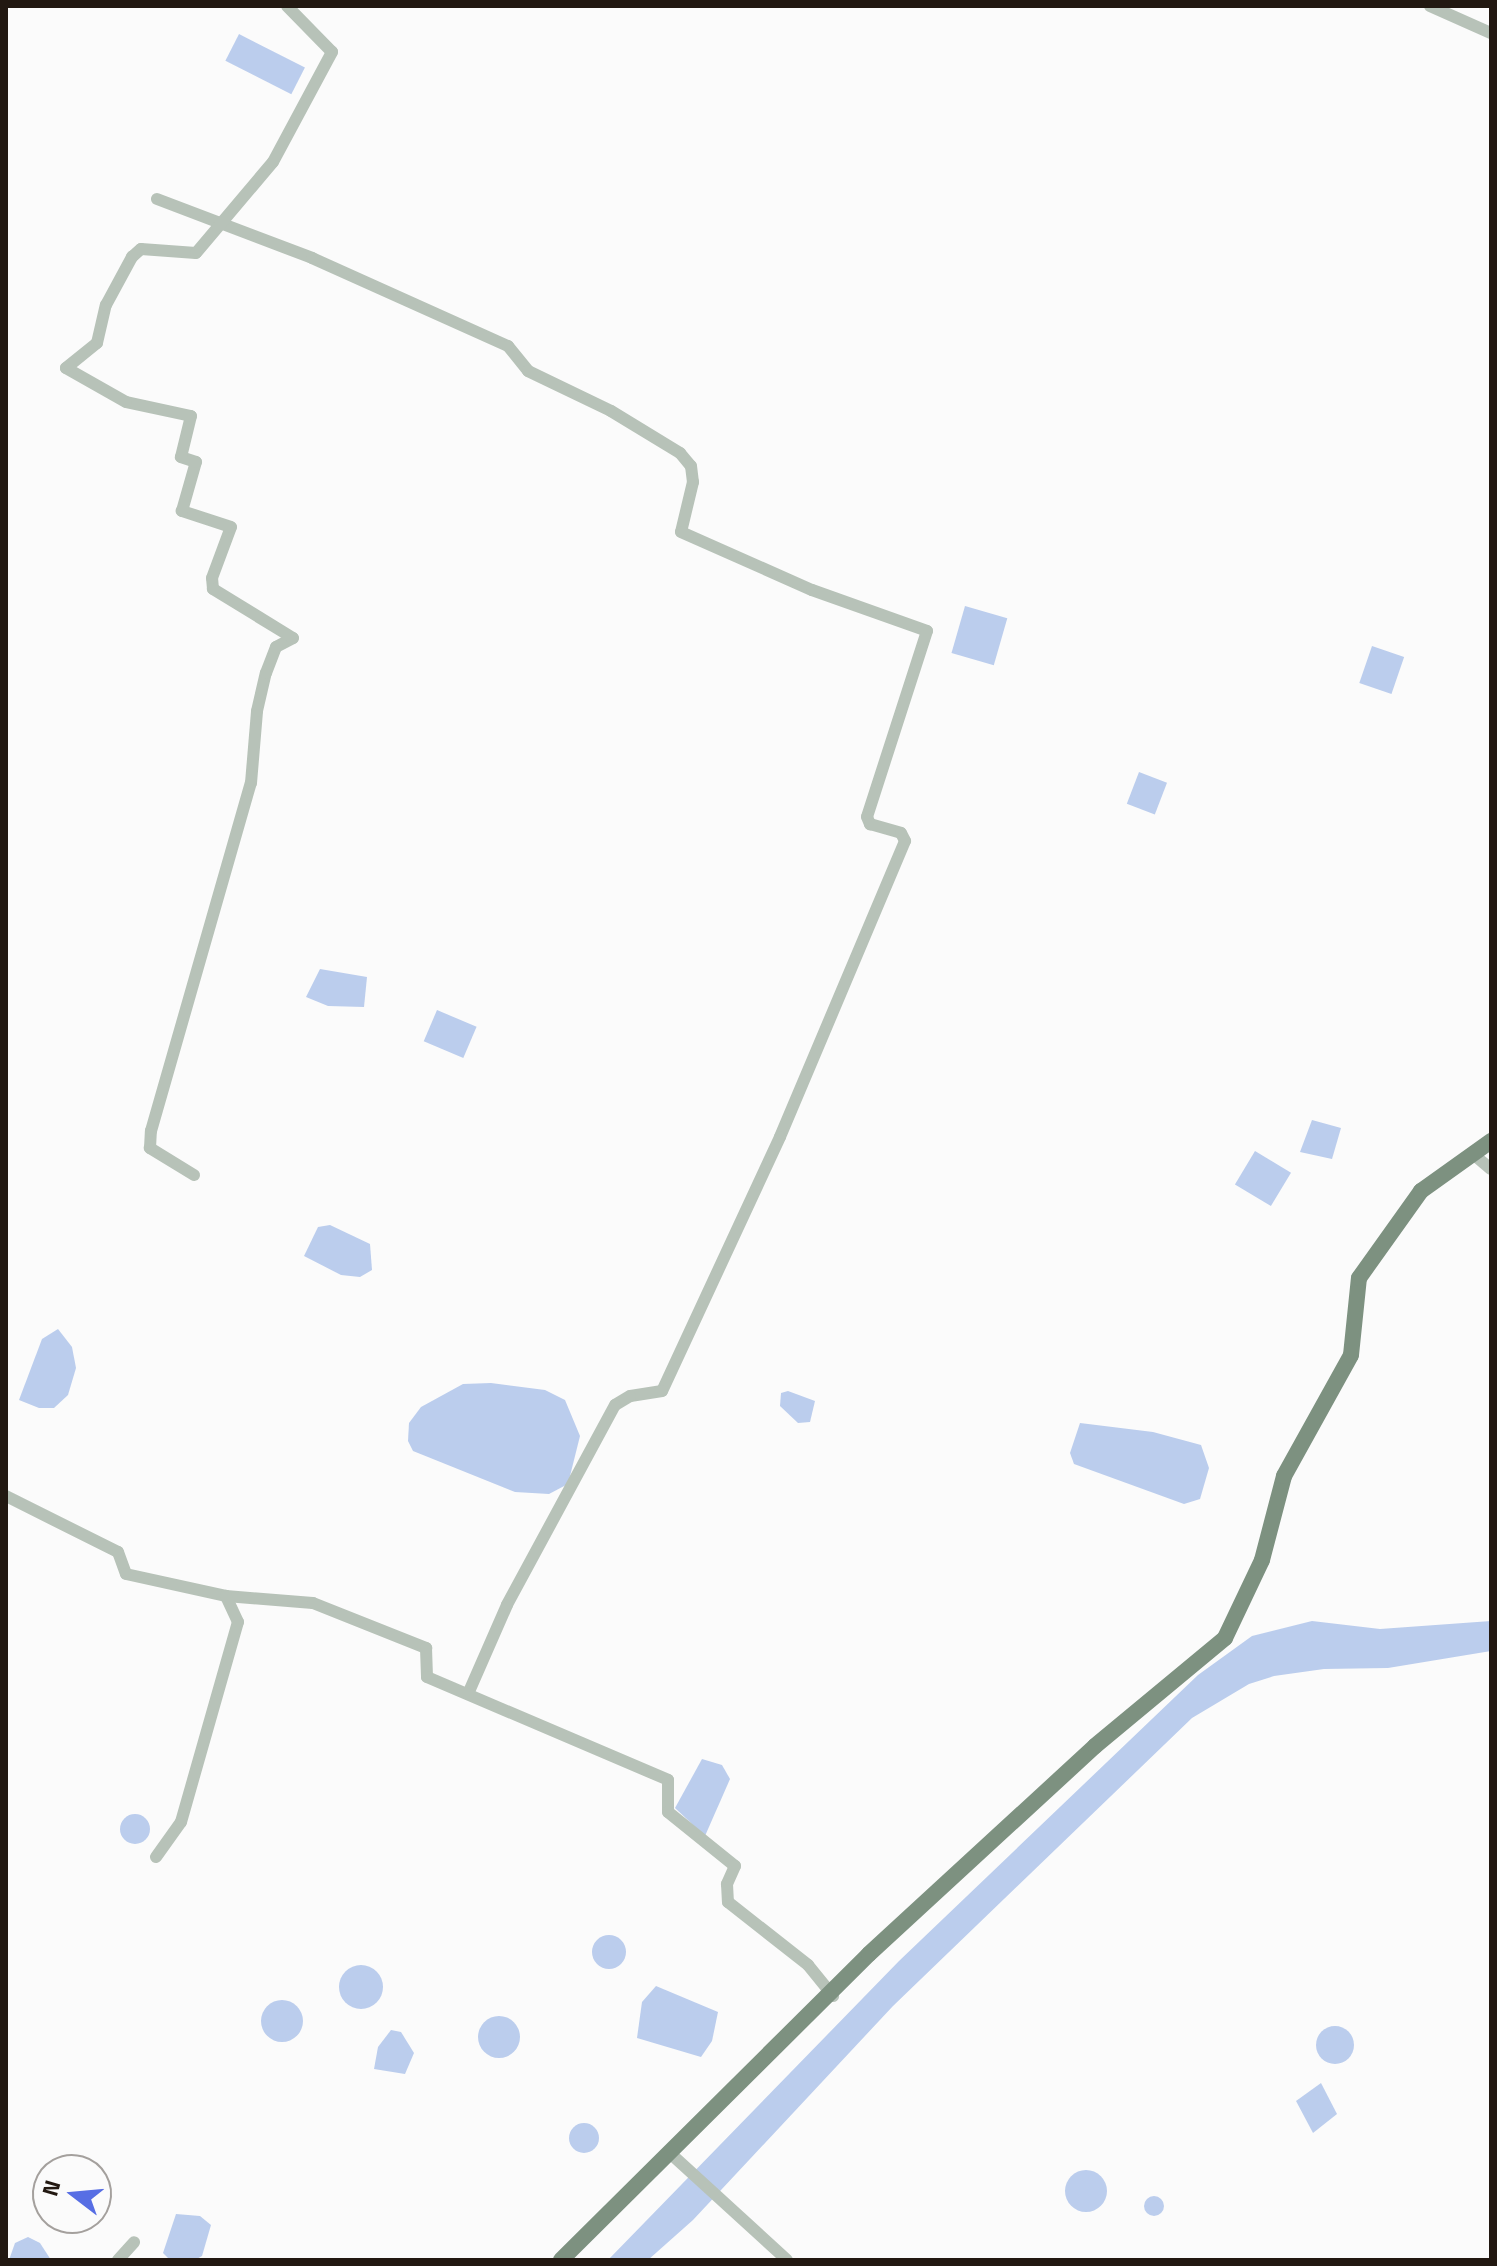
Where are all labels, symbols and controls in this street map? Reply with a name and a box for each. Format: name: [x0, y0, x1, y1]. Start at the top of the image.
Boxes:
north arrow: [32, 2154, 112, 2234]
text: N: [32, 2176, 69, 2200]

